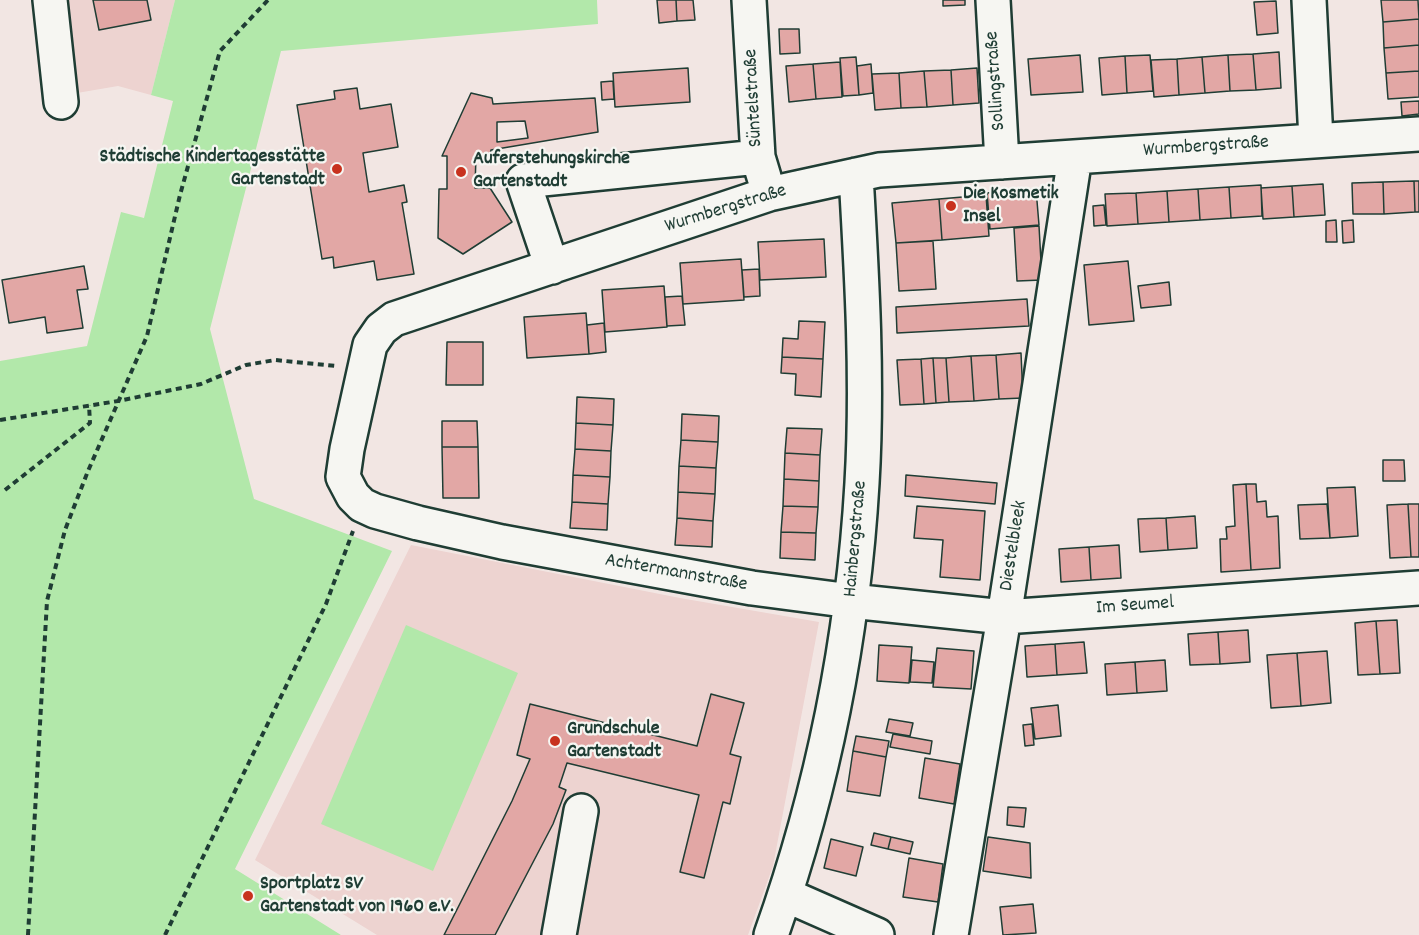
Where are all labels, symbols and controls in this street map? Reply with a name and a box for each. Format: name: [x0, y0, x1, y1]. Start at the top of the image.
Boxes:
street label: Sollingstraße: [982, 30, 1012, 132]
street label: Süntelstraße: [740, 48, 770, 148]
street label: Wurmbergstraße: [1142, 132, 1270, 164]
place label: Städtische Kindertagesstätte Gartenstadt: [100, 146, 325, 193]
place label: Auferstehungskirche Gartenstadt: [473, 148, 630, 195]
marker: Städtische Kindertagesstätte Gartenstadt: [330, 162, 344, 176]
marker: Auferstehungskirche Gartenstadt: [454, 165, 468, 179]
street label: Wurmbergstraße: [662, 180, 790, 240]
place label: Die Kosmetik Insel: [963, 183, 1059, 230]
marker: Die Kosmetik Insel: [944, 199, 958, 213]
street label: Hainbergstraße: [840, 480, 874, 598]
street label: Diestelbleek: [996, 499, 1034, 593]
street label: Achtermannstraße: [603, 550, 749, 598]
street label: Im Seumel: [1095, 592, 1175, 622]
place label: Grundschule Gartenstadt: [567, 718, 661, 765]
marker: Grundschule Gartenstadt: [548, 734, 562, 748]
place label: Sportplatz SV Gartenstadt von 1960 e.V.: [260, 873, 454, 920]
marker: Sportplatz SV Gartenstadt von 1960 e.V.: [241, 889, 255, 903]

